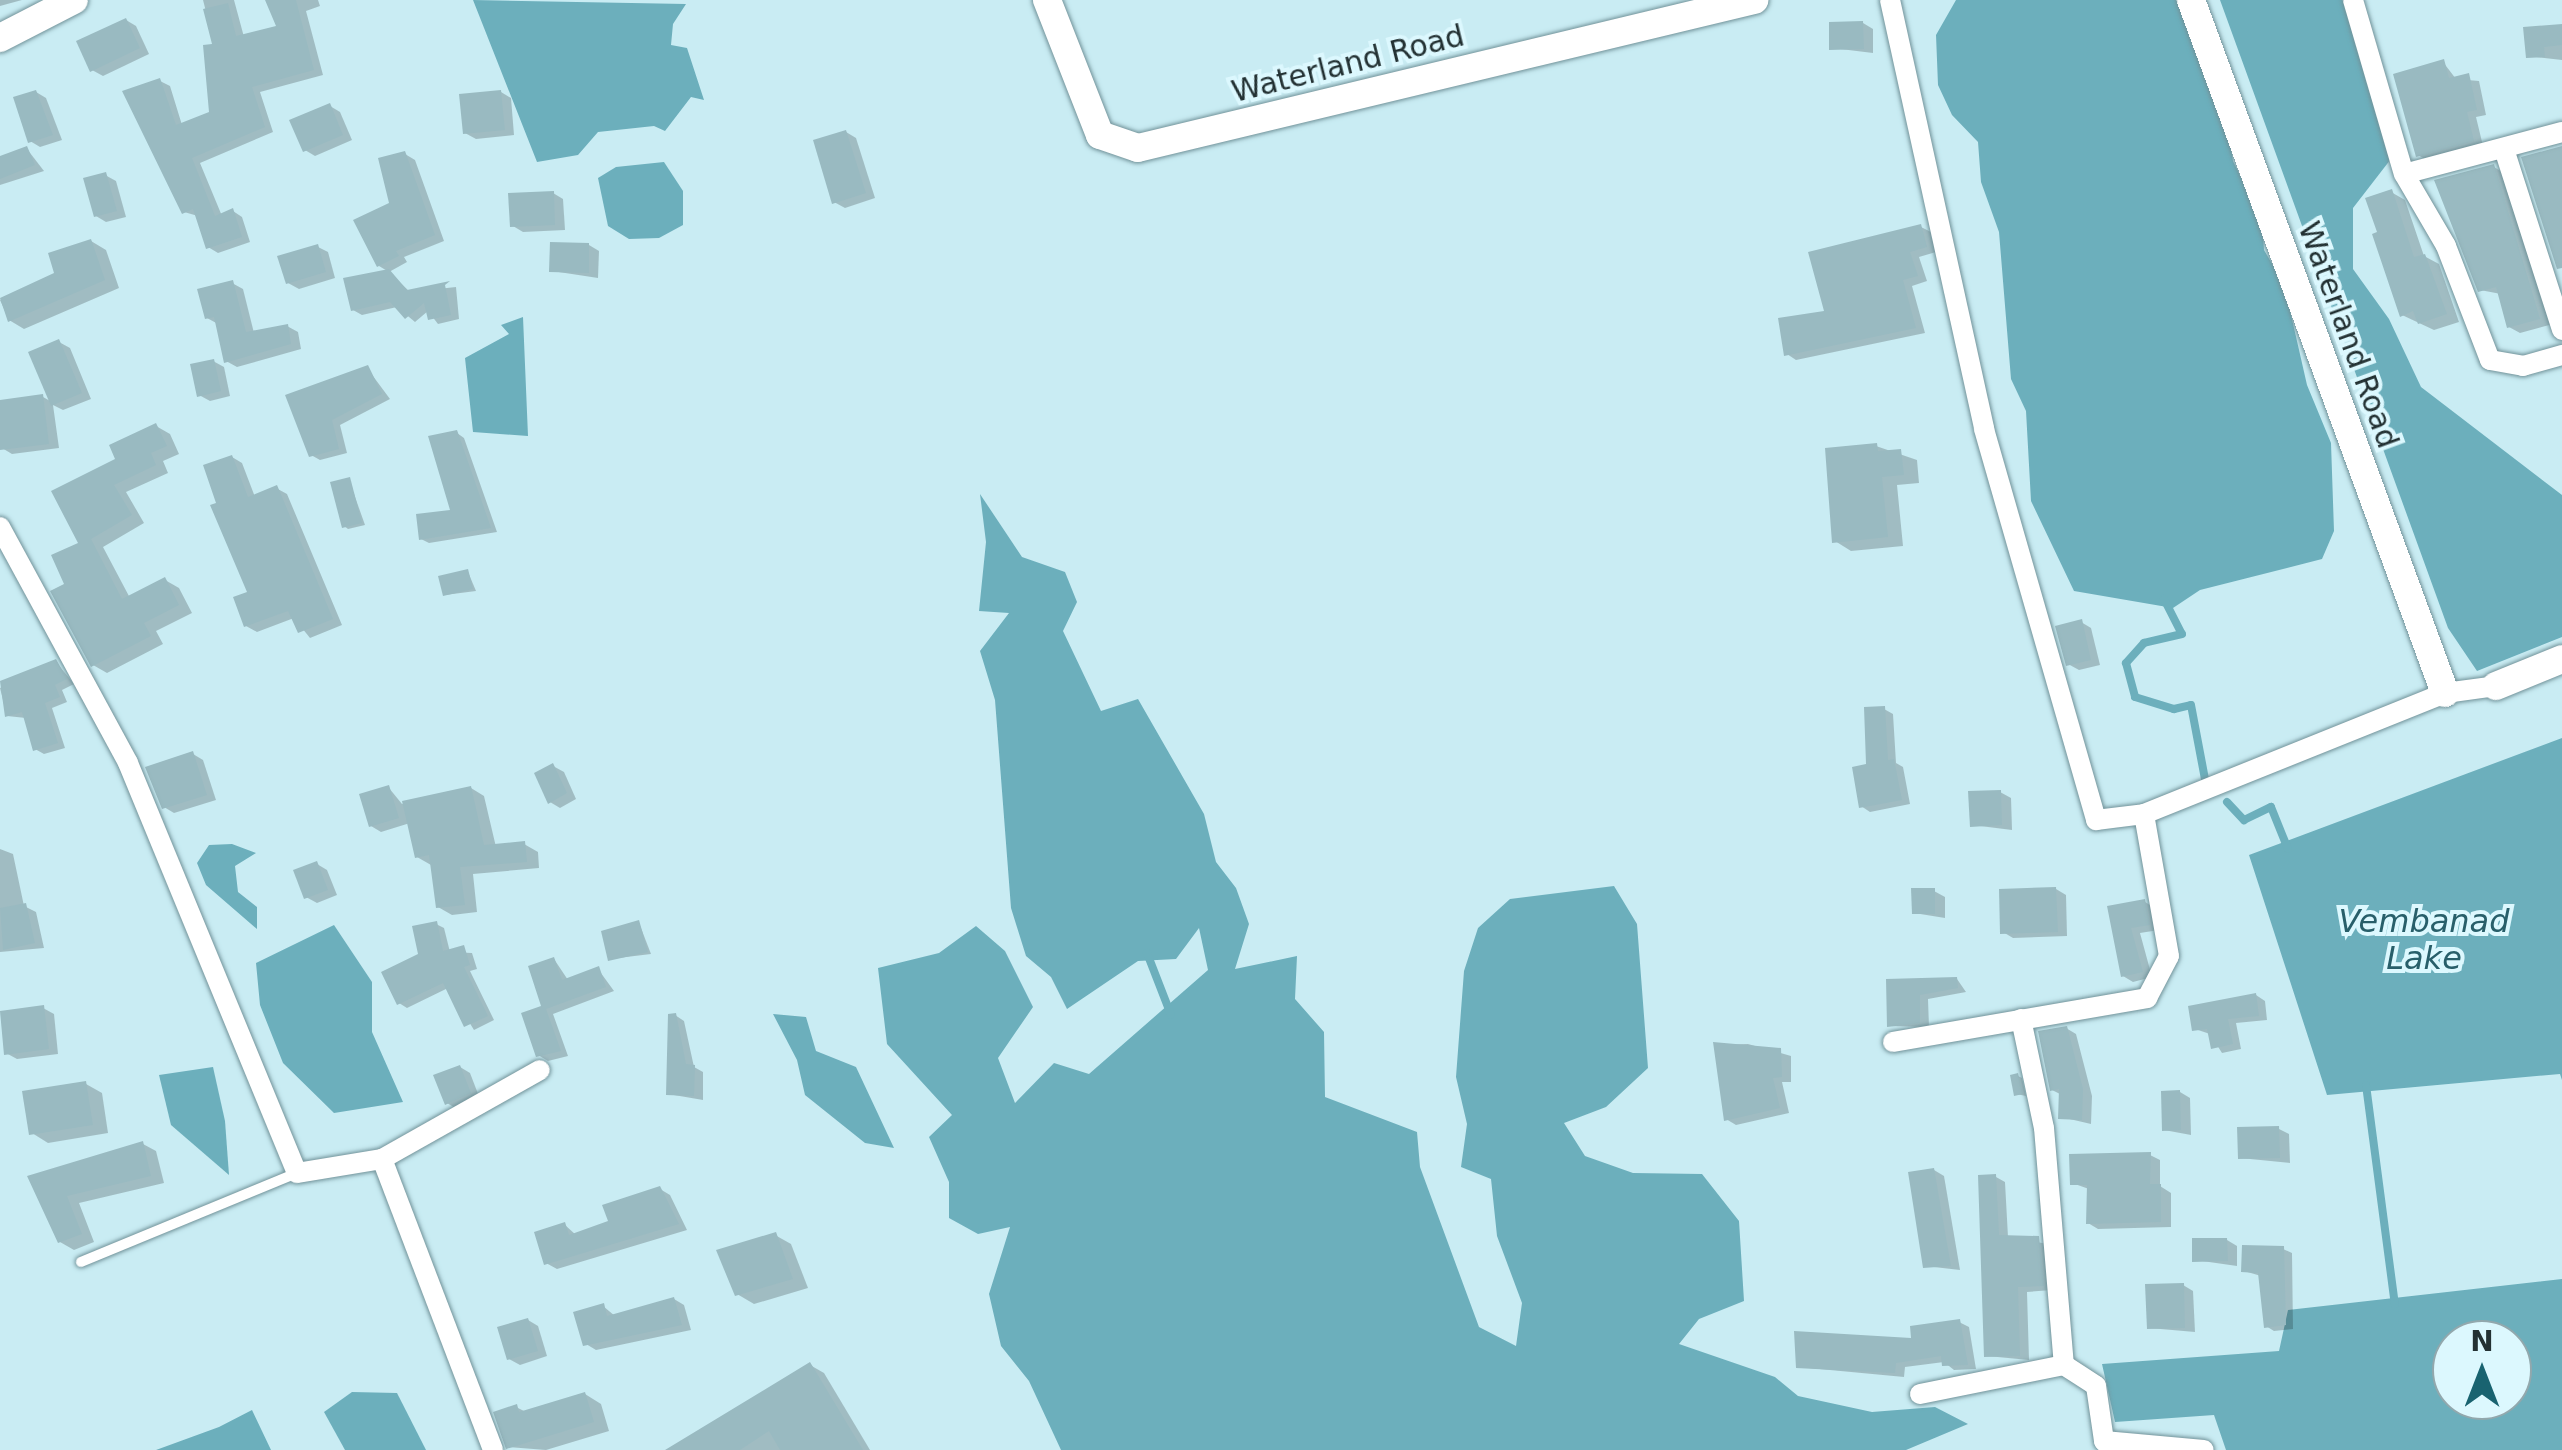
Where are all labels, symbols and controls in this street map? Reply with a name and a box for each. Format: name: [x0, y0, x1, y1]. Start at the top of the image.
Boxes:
street label: Waterland Road: [1228, 18, 1468, 110]
street label: Waterland Road: [2290, 217, 2406, 453]
water label: Vembanad Lake: [2338, 903, 2510, 978]
north arrow: [2432, 1320, 2532, 1420]
text: N: [2470, 1325, 2494, 1358]

